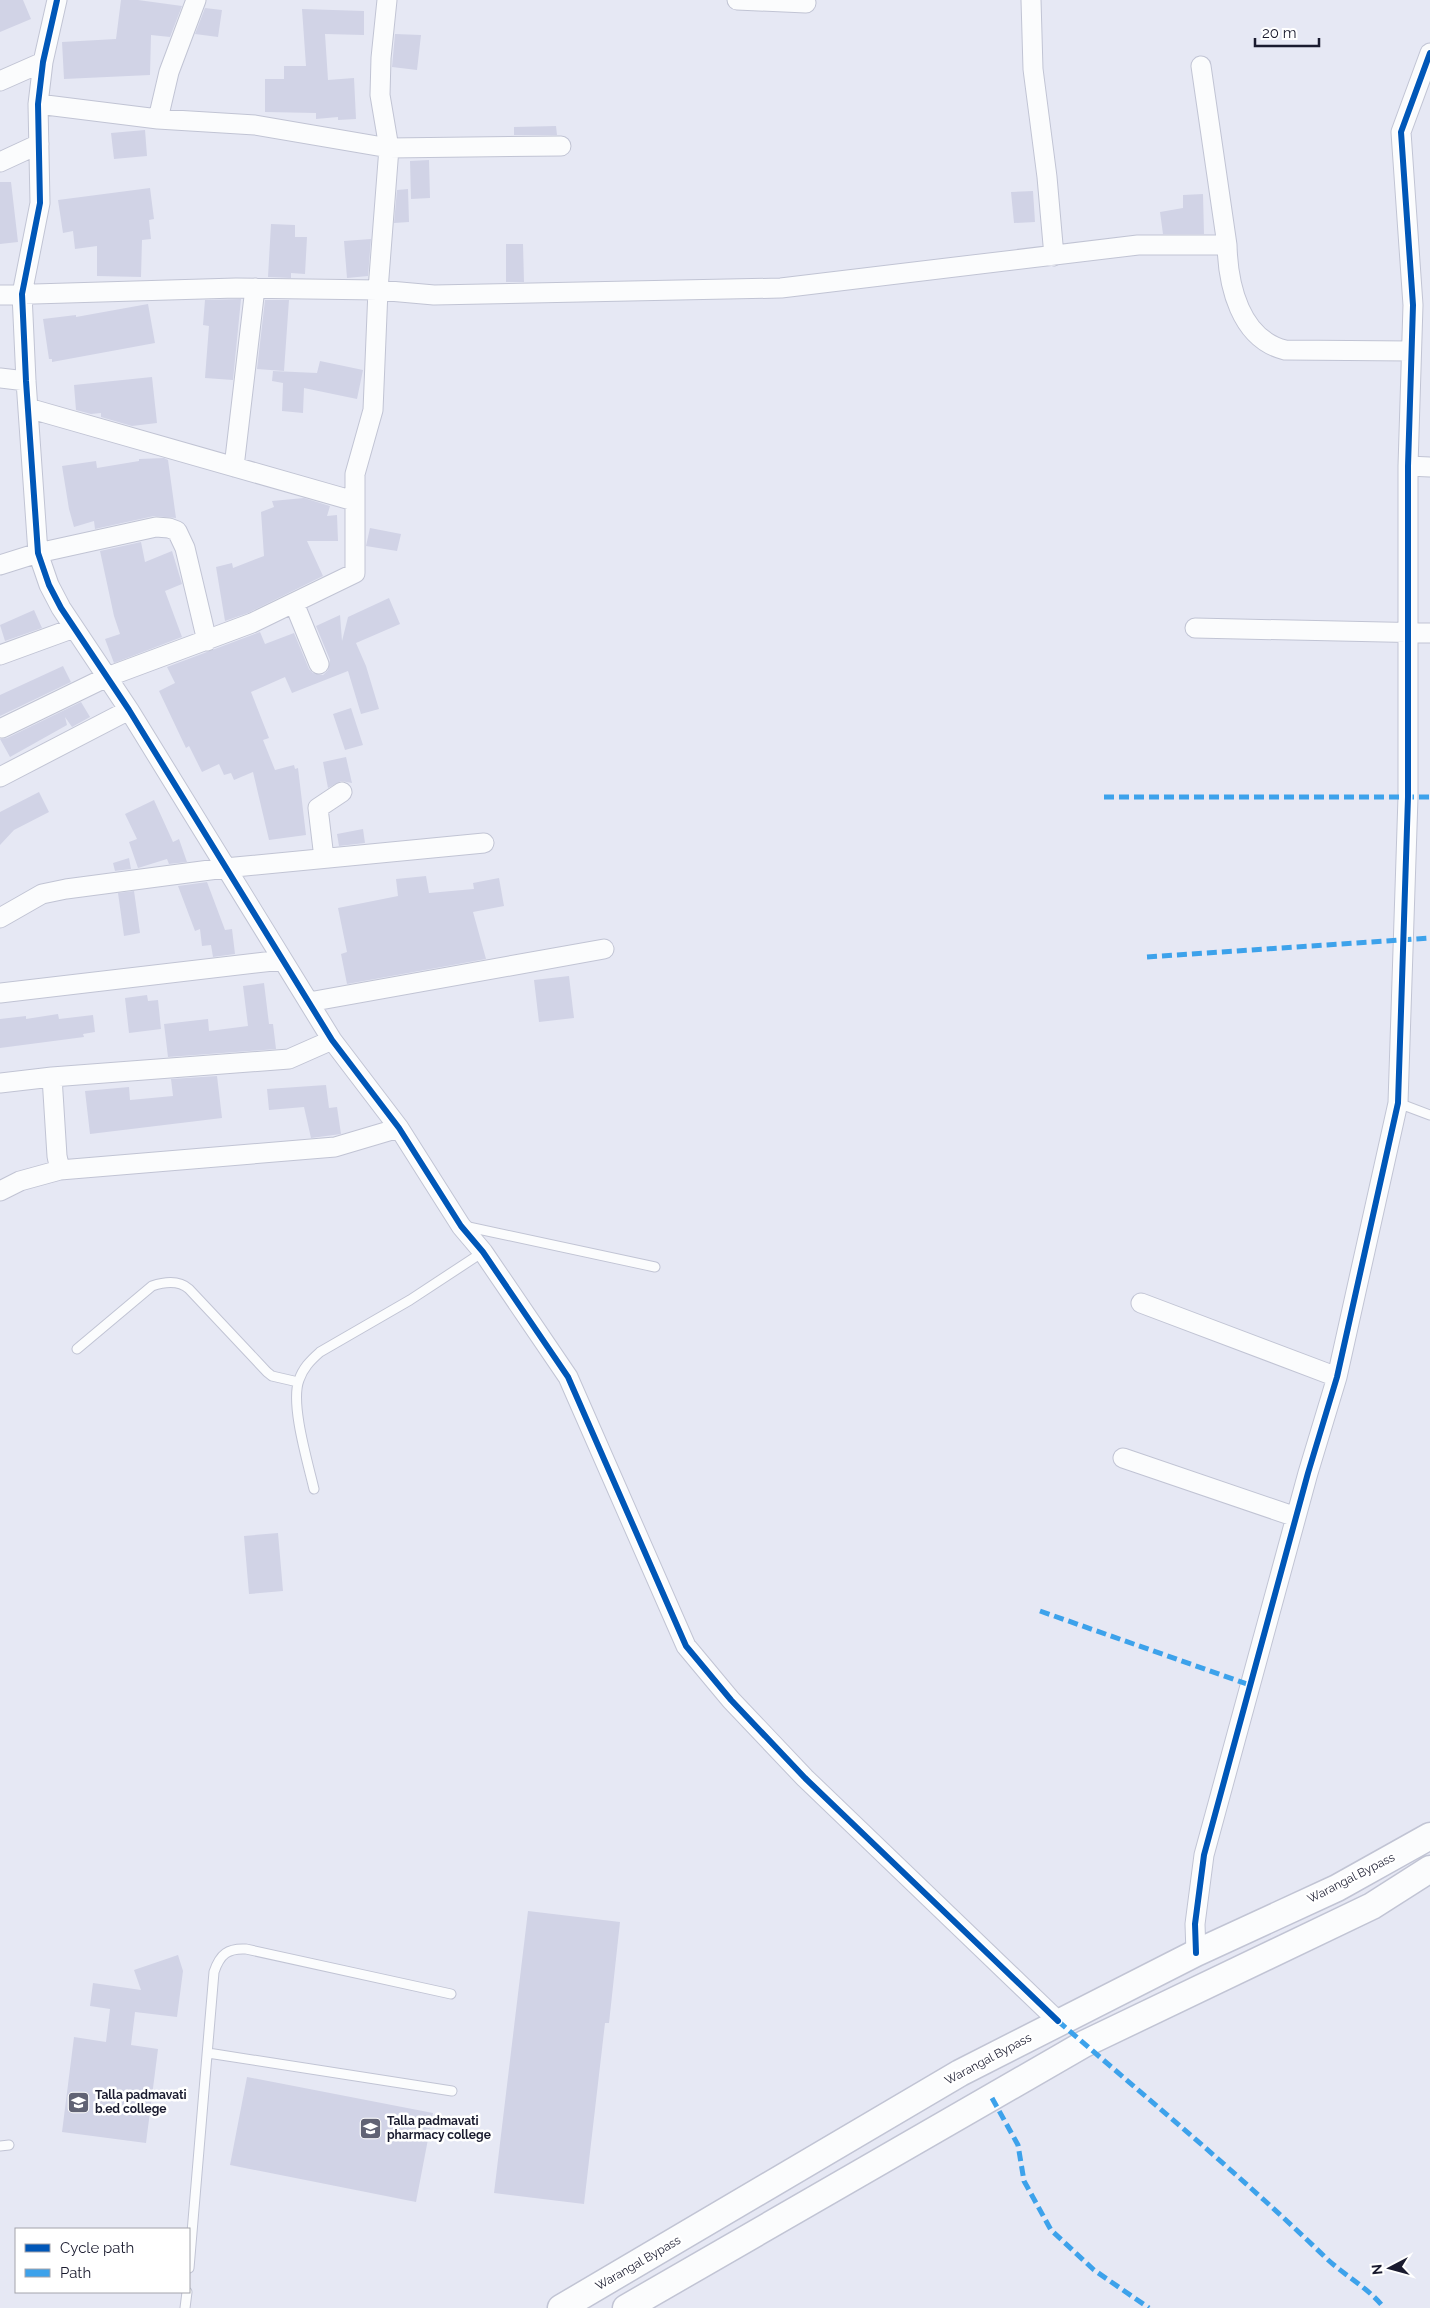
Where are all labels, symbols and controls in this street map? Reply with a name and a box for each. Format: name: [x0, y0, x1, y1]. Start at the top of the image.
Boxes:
scale bar: [1255, 15, 1319, 47]
text: 20 m: [1262, 24, 1297, 42]
street label: Warangal Bypass: [1305, 1850, 1397, 1906]
street label: Warangal Bypass: [942, 2030, 1034, 2088]
place label: Talla padmavati b.ed college: [95, 2088, 187, 2116]
school or university icon: Talla padmavati b.ed college: [67, 2090, 91, 2114]
place label: Talla padmavati pharmacy college: [387, 2114, 491, 2142]
school or university icon: Talla padmavati pharmacy college: [359, 2116, 383, 2140]
legend: [15, 2228, 190, 2293]
street label: Warangal Bypass: [593, 2233, 683, 2293]
text: Cycle path: [60, 2239, 134, 2257]
north arrow: [1365, 2243, 1415, 2293]
text: N: [1369, 2263, 1386, 2276]
text: Path: [60, 2264, 91, 2282]

